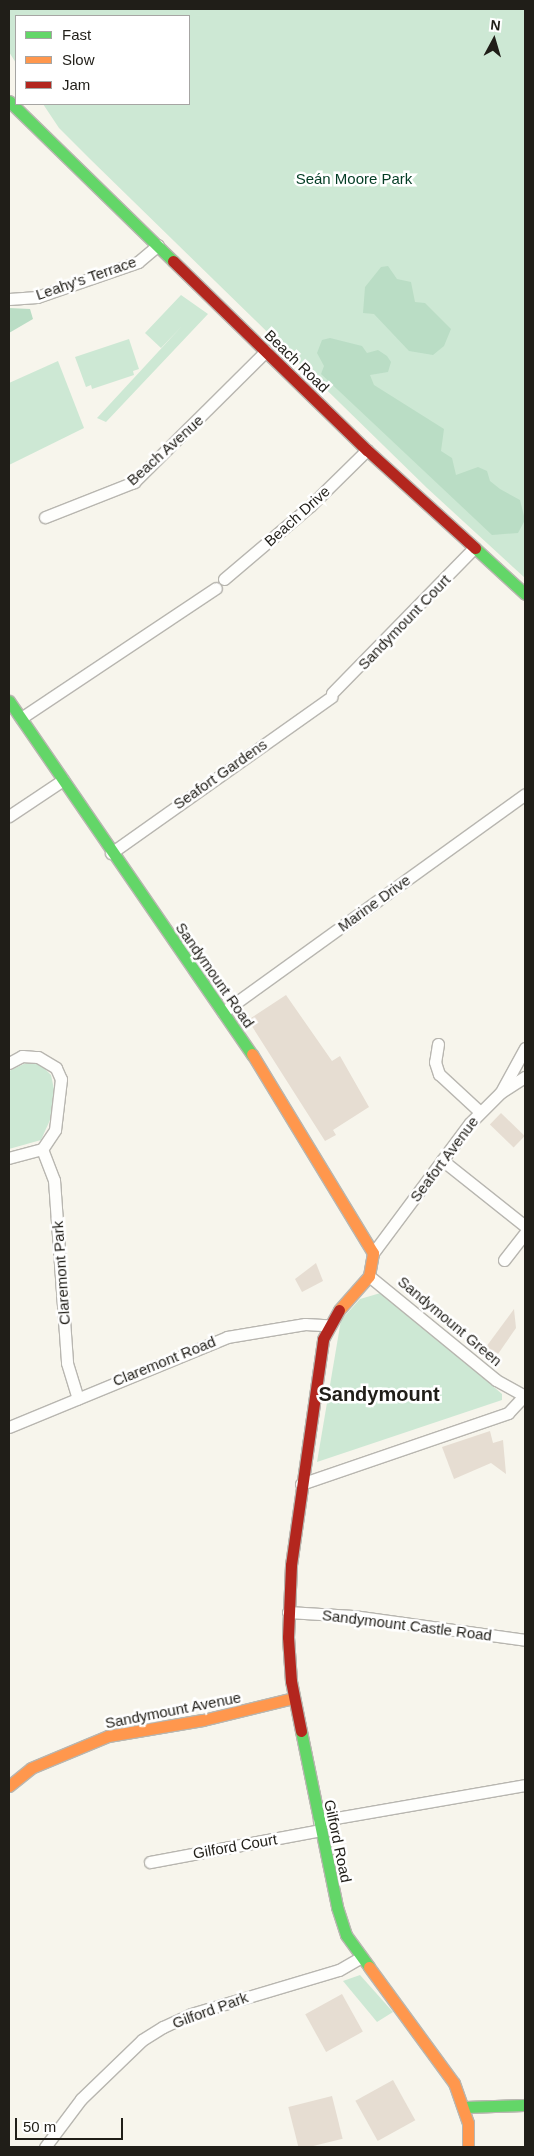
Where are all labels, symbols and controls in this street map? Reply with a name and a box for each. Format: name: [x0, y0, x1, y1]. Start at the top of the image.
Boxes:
legend: [15, 15, 190, 105]
north arrow: [469, 15, 519, 65]
text: N: [490, 17, 501, 34]
text: Fast: [62, 26, 91, 43]
text: Slow: [62, 51, 95, 68]
text: Jam: [62, 76, 90, 93]
park label: Seán Moore Park: [296, 170, 412, 188]
street label: Leahy's Terrace: [33, 252, 139, 304]
street label: Beach Road: [261, 326, 333, 396]
street label: Beach Avenue: [123, 411, 207, 489]
street label: Beach Drive: [261, 482, 333, 550]
street label: Sandymount Court: [354, 571, 454, 673]
street label: Seafort Gardens: [170, 735, 270, 813]
street label: Marine Drive: [334, 871, 414, 935]
street label: Sandymount Road: [172, 919, 258, 1031]
street label: Seafort Avenue: [406, 1112, 482, 1206]
street label: Claremont Park: [48, 1220, 74, 1326]
street label: Sandymount Green: [394, 1272, 506, 1370]
street label: Claremont Road: [110, 1332, 218, 1390]
district label: Sandymount: [318, 1382, 440, 1406]
street label: Sandymount Castle Road: [321, 1606, 493, 1644]
street label: Sandymount Avenue: [103, 1688, 243, 1732]
street label: Gilford Road: [320, 1798, 356, 1884]
street label: Gilford Court: [192, 1830, 278, 1862]
street label: Gilford Park: [170, 1988, 250, 2032]
scale bar: [18, 2108, 125, 2140]
text: 50 m: [23, 2118, 56, 2135]

